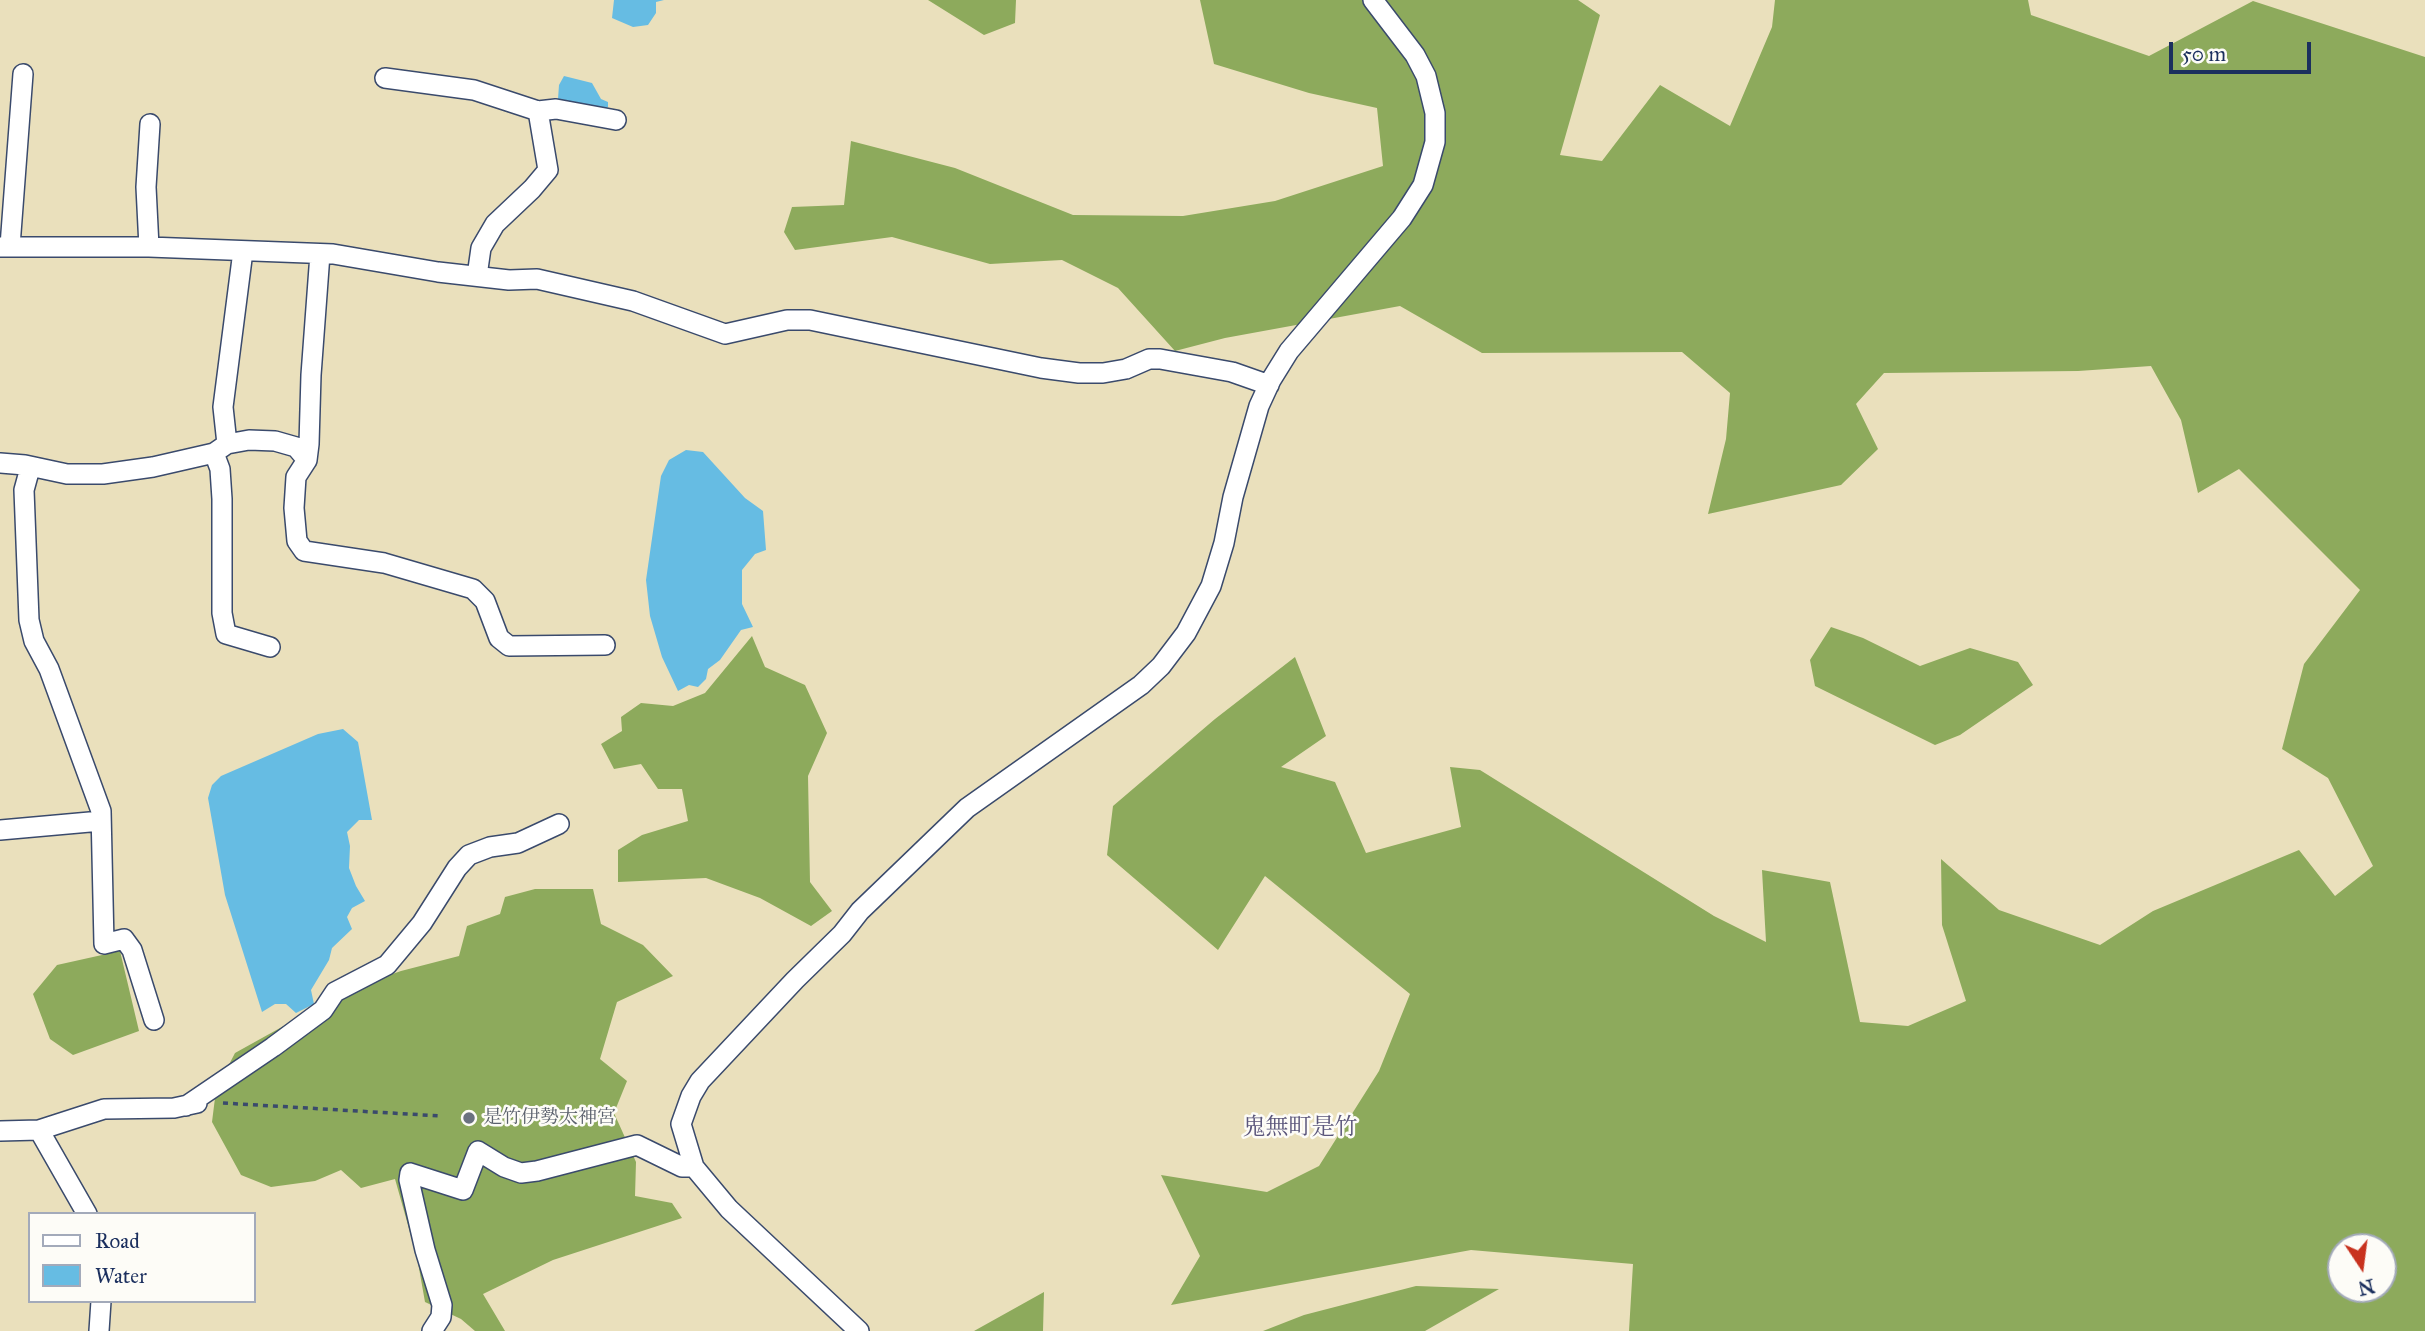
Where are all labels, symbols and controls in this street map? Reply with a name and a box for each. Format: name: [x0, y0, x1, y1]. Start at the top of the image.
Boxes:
scale bar: [2173, 28, 2315, 72]
text: 50 m: [2182, 41, 2226, 67]
place label: 是竹伊勢太神宮: [483, 1107, 616, 1129]
marker: 是竹伊勢太神宮: [461, 1110, 477, 1126]
district label: 鬼無町是竹: [1243, 1114, 1357, 1142]
legend: [28, 1212, 256, 1303]
text: Road: [95, 1228, 140, 1254]
north arrow: [2327, 1233, 2397, 1303]
text: Water: [95, 1263, 147, 1289]
text: N: [2356, 1274, 2377, 1300]

